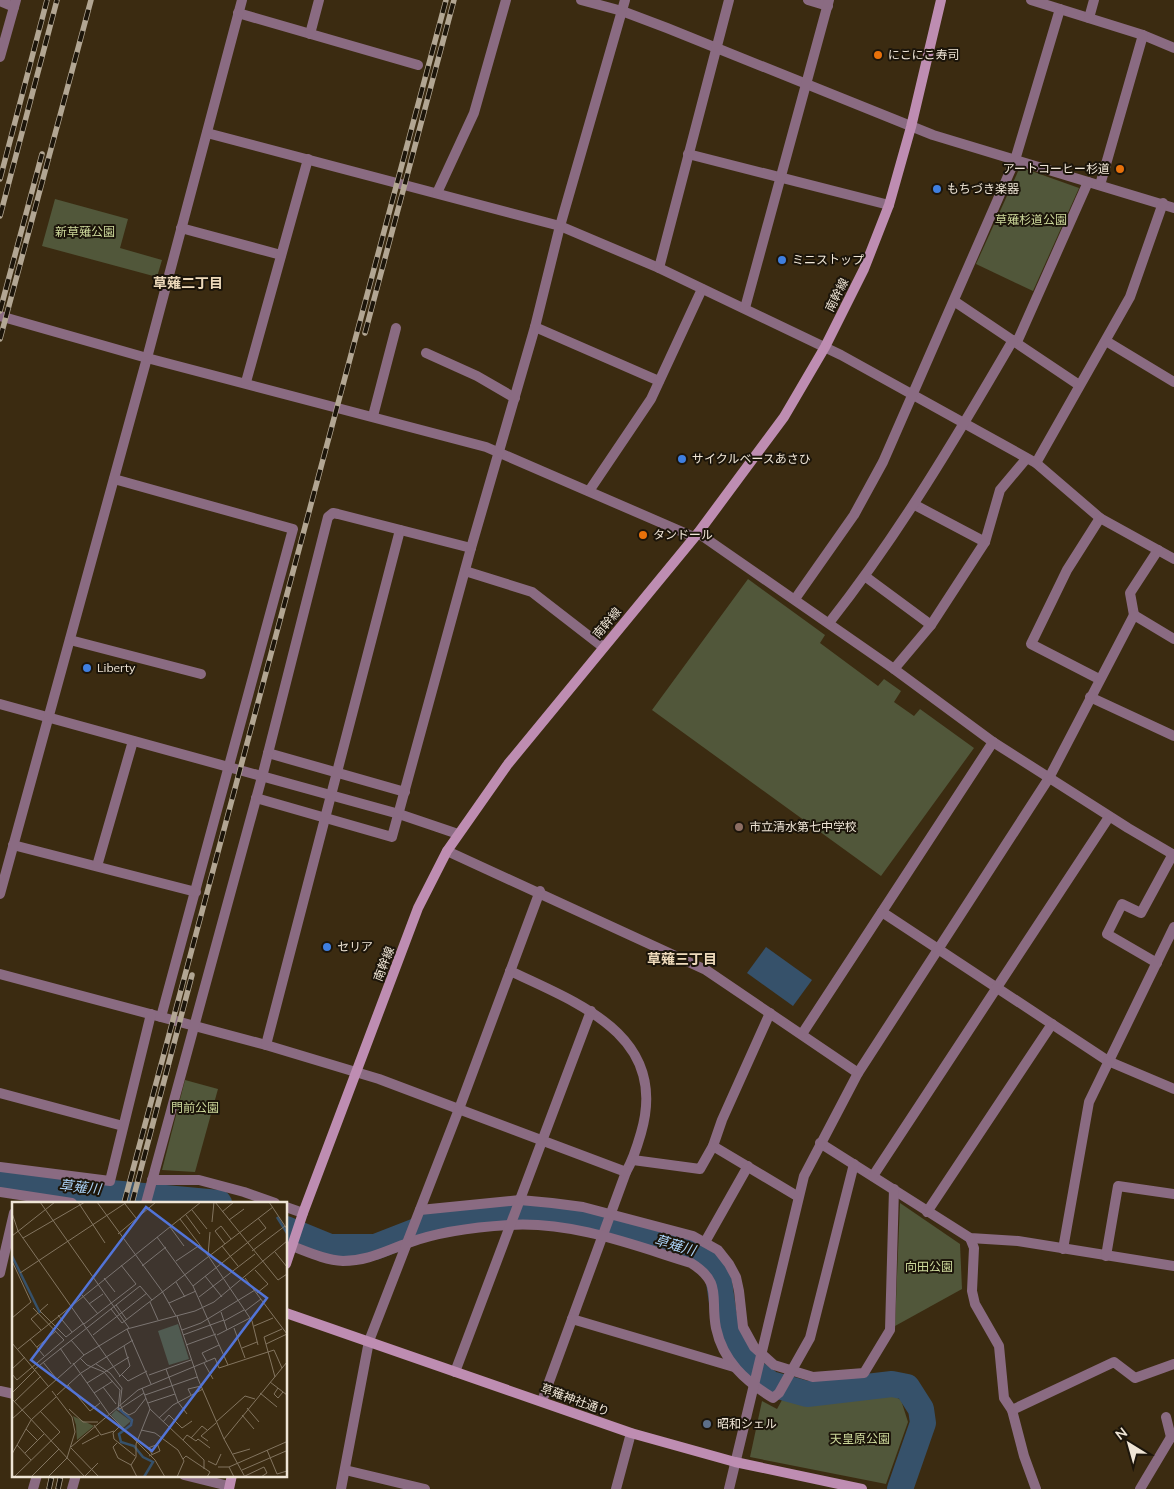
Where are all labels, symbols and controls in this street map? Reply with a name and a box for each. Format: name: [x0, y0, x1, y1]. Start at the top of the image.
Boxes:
place label: にこにこ寿司: [888, 47, 960, 62]
marker: にこにこ寿司: [872, 49, 884, 61]
place label: アートコーヒー杉道: [1003, 161, 1110, 176]
marker: アートコーヒー杉道: [1114, 163, 1126, 175]
place label: もちづき楽器: [947, 181, 1019, 196]
marker: もちづき楽器: [931, 183, 943, 195]
park label: 草薙杉道公園: [995, 212, 1067, 227]
park label: 新草薙公園: [55, 224, 115, 239]
place label: ミニストップ: [792, 252, 864, 267]
marker: ミニストップ: [776, 254, 788, 266]
district label: 草薙二丁目: [153, 274, 223, 292]
street label: 南幹線: [822, 275, 851, 314]
place label: サイクルベースあさひ: [692, 451, 811, 466]
marker: サイクルベースあさひ: [676, 453, 688, 465]
place label: タンドール: [653, 527, 713, 542]
marker: タンドール: [637, 529, 649, 541]
street label: 南幹線: [589, 604, 624, 641]
place label: Liberty: [97, 660, 136, 675]
marker: Liberty: [81, 662, 93, 674]
place label: 市立清水第七中学校: [749, 819, 857, 834]
marker: 市立清水第七中学校: [733, 821, 745, 833]
place label: セリア: [337, 939, 373, 954]
marker: セリア: [321, 941, 333, 953]
street label: 南幹線: [370, 944, 397, 983]
district label: 草薙三丁目: [647, 950, 717, 968]
park label: 門前公園: [171, 1100, 219, 1115]
water label: 草薙川: [58, 1176, 104, 1198]
inset map: [12, 1202, 288, 1476]
water label: 草薙川: [652, 1231, 700, 1260]
park label: 向田公園: [905, 1259, 953, 1274]
street label: 草薙神社通り: [539, 1380, 612, 1419]
place label: 昭和シェル: [717, 1416, 777, 1431]
marker: 昭和シェル: [701, 1418, 713, 1430]
north arrow: [1104, 1419, 1154, 1469]
text: N: [1112, 1423, 1131, 1444]
park label: 天皇原公園: [830, 1431, 890, 1446]

